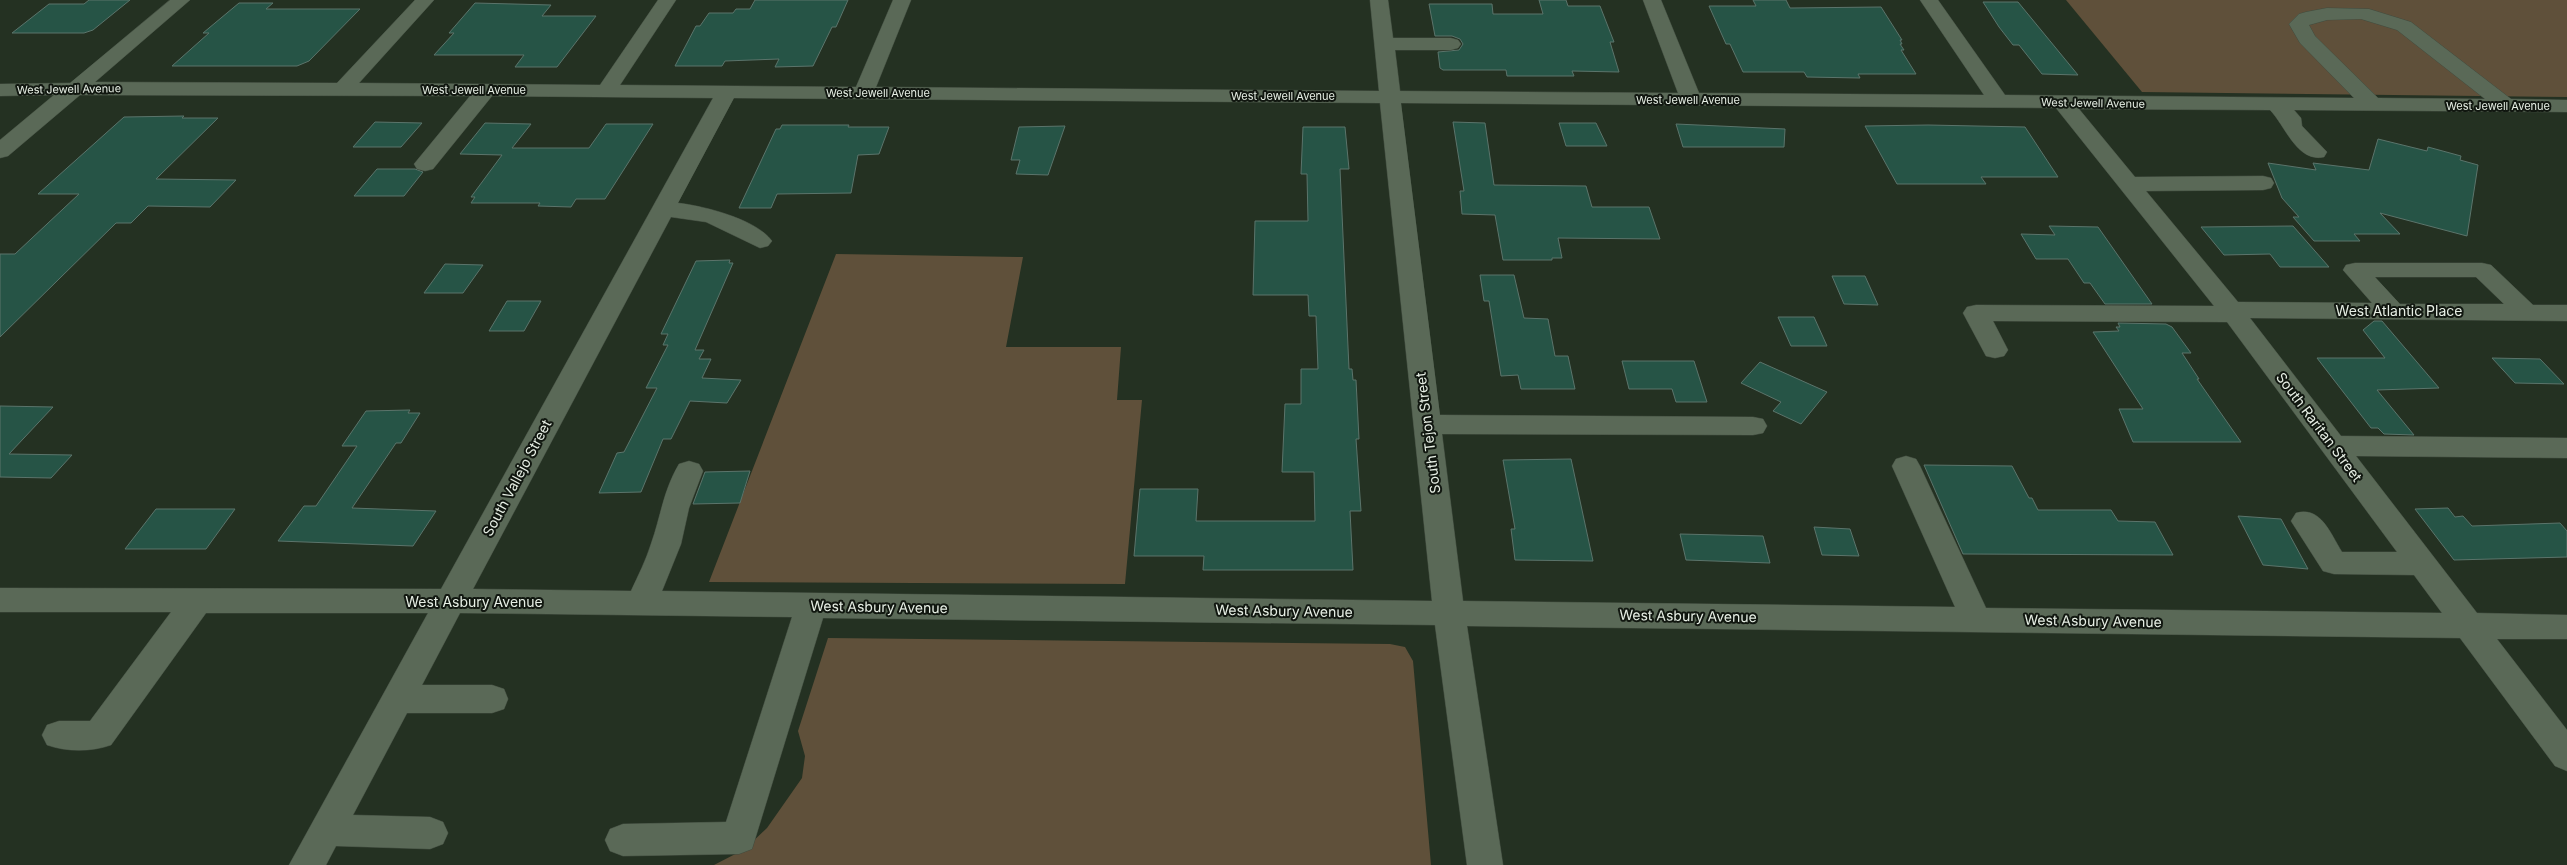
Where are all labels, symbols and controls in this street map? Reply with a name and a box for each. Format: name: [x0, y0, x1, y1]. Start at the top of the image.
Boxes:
street label: West Jewell Avenue: [17, 81, 121, 97]
street label: West Jewell Avenue: [422, 83, 526, 97]
street label: West Jewell Avenue: [826, 86, 930, 100]
street label: West Jewell Avenue: [1231, 89, 1335, 103]
street label: West Jewell Avenue: [1636, 93, 1740, 107]
street label: West Jewell Avenue: [2041, 95, 2145, 111]
street label: West Jewell Avenue: [2446, 99, 2550, 113]
street label: West Atlantic Place: [2336, 302, 2462, 319]
street label: South Raritan Street: [2273, 369, 2366, 485]
street label: South Tejon Street: [1412, 371, 1443, 495]
street label: South Vallejo Street: [479, 416, 555, 539]
street label: West Asbury Avenue: [405, 593, 543, 610]
street label: West Asbury Avenue: [810, 597, 948, 616]
street label: West Asbury Avenue: [1215, 601, 1353, 620]
street label: West Asbury Avenue: [1619, 606, 1757, 625]
street label: West Asbury Avenue: [2024, 611, 2162, 630]

